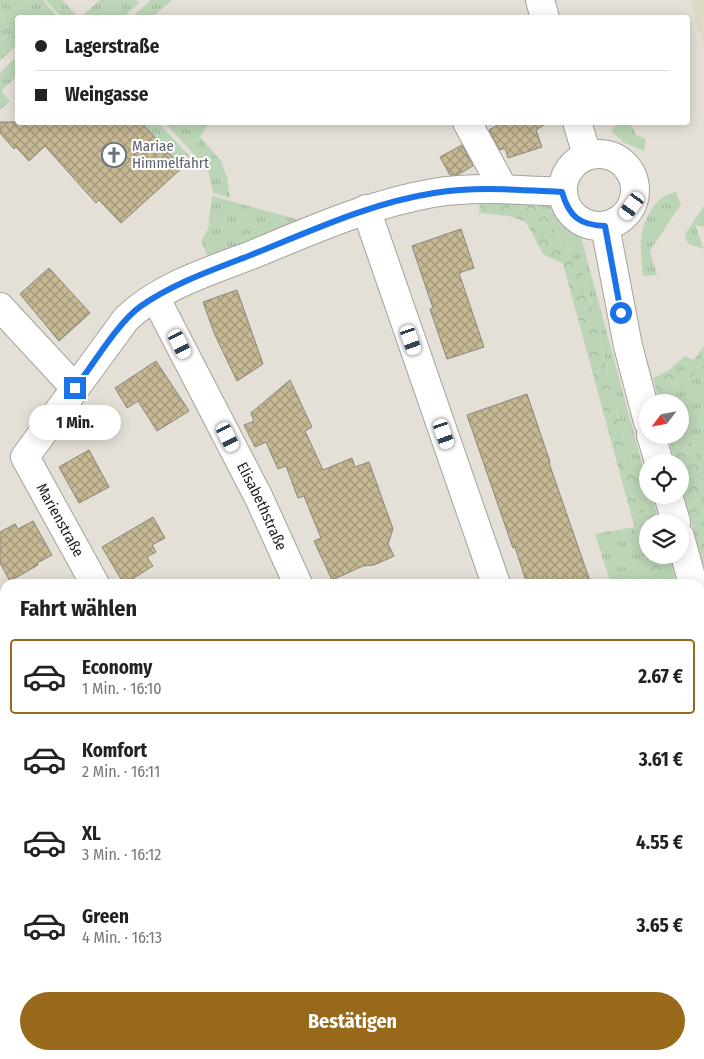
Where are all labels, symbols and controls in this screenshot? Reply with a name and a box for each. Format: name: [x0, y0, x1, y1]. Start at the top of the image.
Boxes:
text: Lagerstraße: [65, 35, 159, 58]
text: Weingasse: [65, 83, 149, 106]
place label: Mariae Himmelfahrt: [132, 137, 209, 172]
church icon: Mariae Himmelfahrt: [101, 142, 127, 168]
car: [617, 189, 646, 223]
route start: [610, 302, 632, 324]
car: [399, 323, 422, 357]
car: [166, 327, 193, 361]
route end: [64, 377, 86, 399]
north arrow: [639, 394, 689, 444]
map controls: [639, 394, 689, 564]
callout: 1 Min.: [29, 406, 121, 440]
text: 1 Min.: [56, 413, 94, 432]
car: [432, 417, 455, 451]
car: [214, 420, 241, 454]
button: locate: [639, 454, 689, 504]
street label: Elisabethstraße: [233, 459, 291, 553]
street label: Marienstraße: [32, 480, 88, 560]
button: layers: [639, 514, 689, 564]
text: Fahrt wählen: [20, 595, 137, 622]
icon: car: [22, 654, 67, 699]
text: Economy: [82, 656, 152, 679]
text: 2.67 €: [638, 665, 683, 688]
text: 1 Min. · 16:10: [82, 679, 162, 698]
icon: car: [22, 737, 67, 782]
text: Komfort: [82, 739, 147, 762]
text: 3.61 €: [639, 748, 683, 771]
text: 2 Min. · 16:11: [82, 762, 160, 781]
icon: car: [22, 820, 67, 865]
text: XL: [82, 822, 101, 845]
text: 4.55 €: [636, 831, 683, 854]
text: 3 Min. · 16:12: [82, 845, 161, 864]
icon: car: [22, 903, 67, 948]
text: Green: [82, 905, 129, 928]
text: 3.65 €: [637, 914, 683, 937]
text: 4 Min. · 16:13: [82, 928, 162, 947]
button: Bestätigen: [20, 992, 685, 1050]

